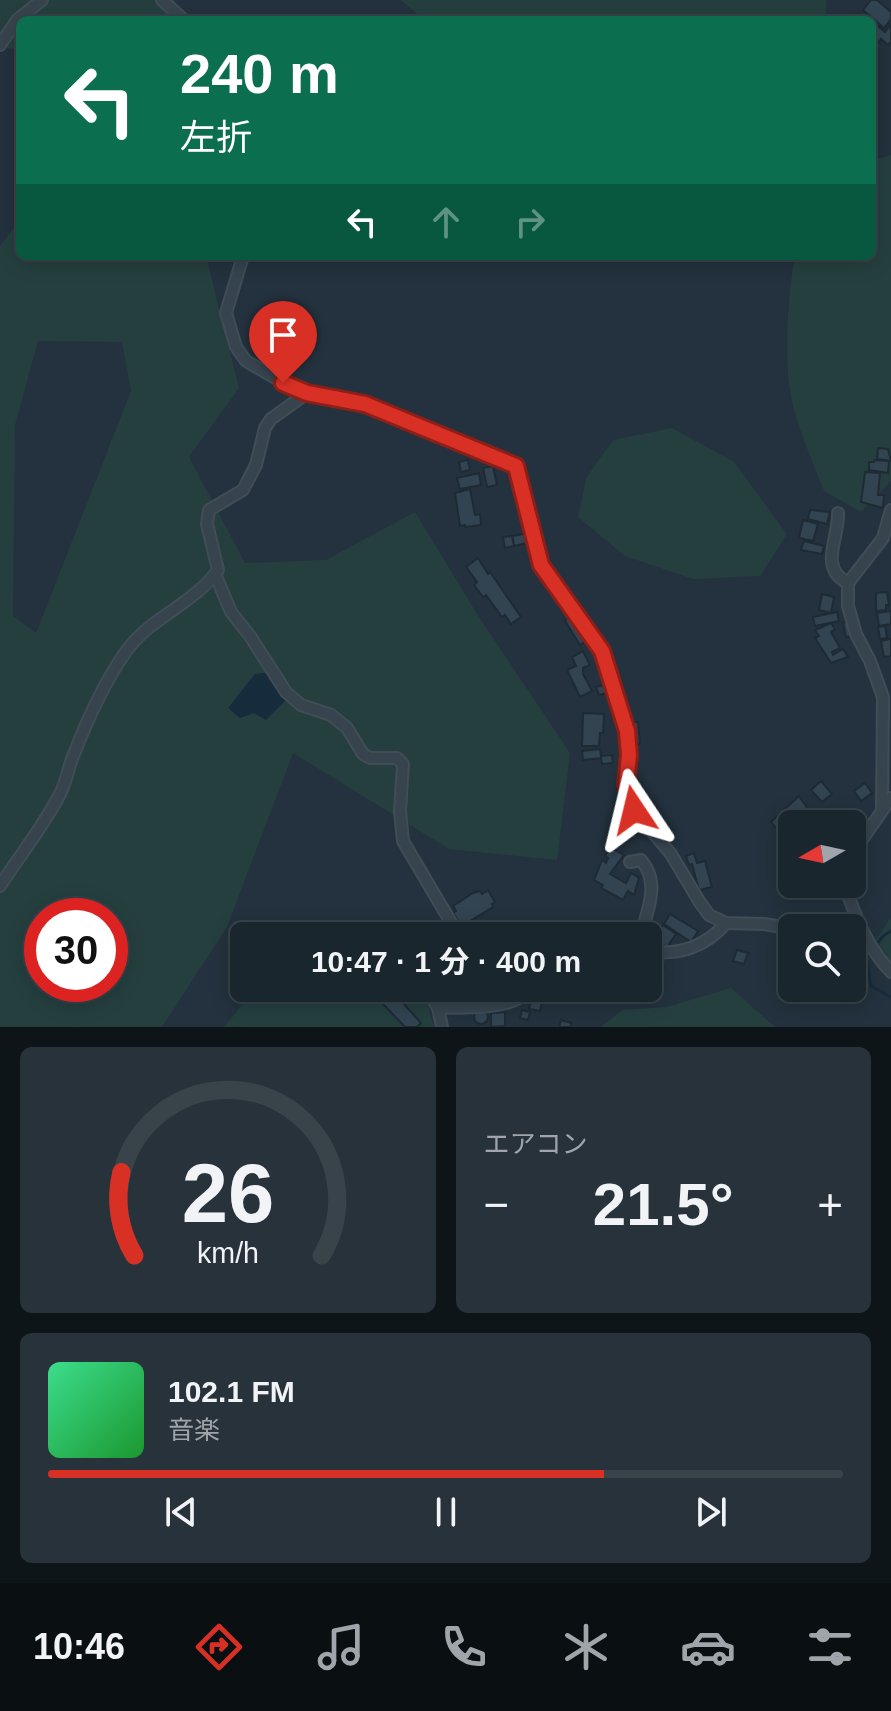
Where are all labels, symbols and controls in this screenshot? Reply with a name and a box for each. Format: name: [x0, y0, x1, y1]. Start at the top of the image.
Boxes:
text: 240 m: [180, 42, 339, 105]
icon: left: [48, 48, 152, 152]
text: 左折: [180, 117, 252, 158]
icon: left: [340, 200, 384, 244]
icon: ahead: [424, 200, 468, 244]
icon: right: [508, 200, 552, 244]
pin: [249, 301, 317, 383]
icon: arrive: [261, 313, 305, 357]
position arrow: [592, 768, 676, 852]
north arrow: [778, 810, 866, 898]
map controls: [778, 810, 866, 1002]
speed limit sign: 30: [24, 898, 128, 1002]
button: search: [778, 914, 866, 1002]
text: 10:47 · 1 分 · 400 m: [311, 945, 581, 978]
text: エアコン: [484, 1129, 588, 1159]
text: 26: [181, 1147, 274, 1240]
text: 21.5°: [593, 1171, 734, 1238]
text: −: [484, 1180, 509, 1229]
text: +: [817, 1180, 843, 1229]
text: km/h: [197, 1237, 259, 1269]
text: 102.1 FM: [168, 1375, 295, 1408]
text: 音楽: [168, 1415, 220, 1445]
icon: previous: [159, 1490, 203, 1534]
icon: pause: [424, 1490, 468, 1534]
icon: next: [689, 1490, 733, 1534]
icon: directions: [191, 1619, 247, 1675]
icon: music: [313, 1619, 369, 1675]
icon: phone: [436, 1619, 492, 1675]
icon: climate: [558, 1619, 614, 1675]
icon: car: [680, 1619, 736, 1675]
icon: filters: [802, 1619, 858, 1675]
text: 10:46: [33, 1626, 125, 1667]

